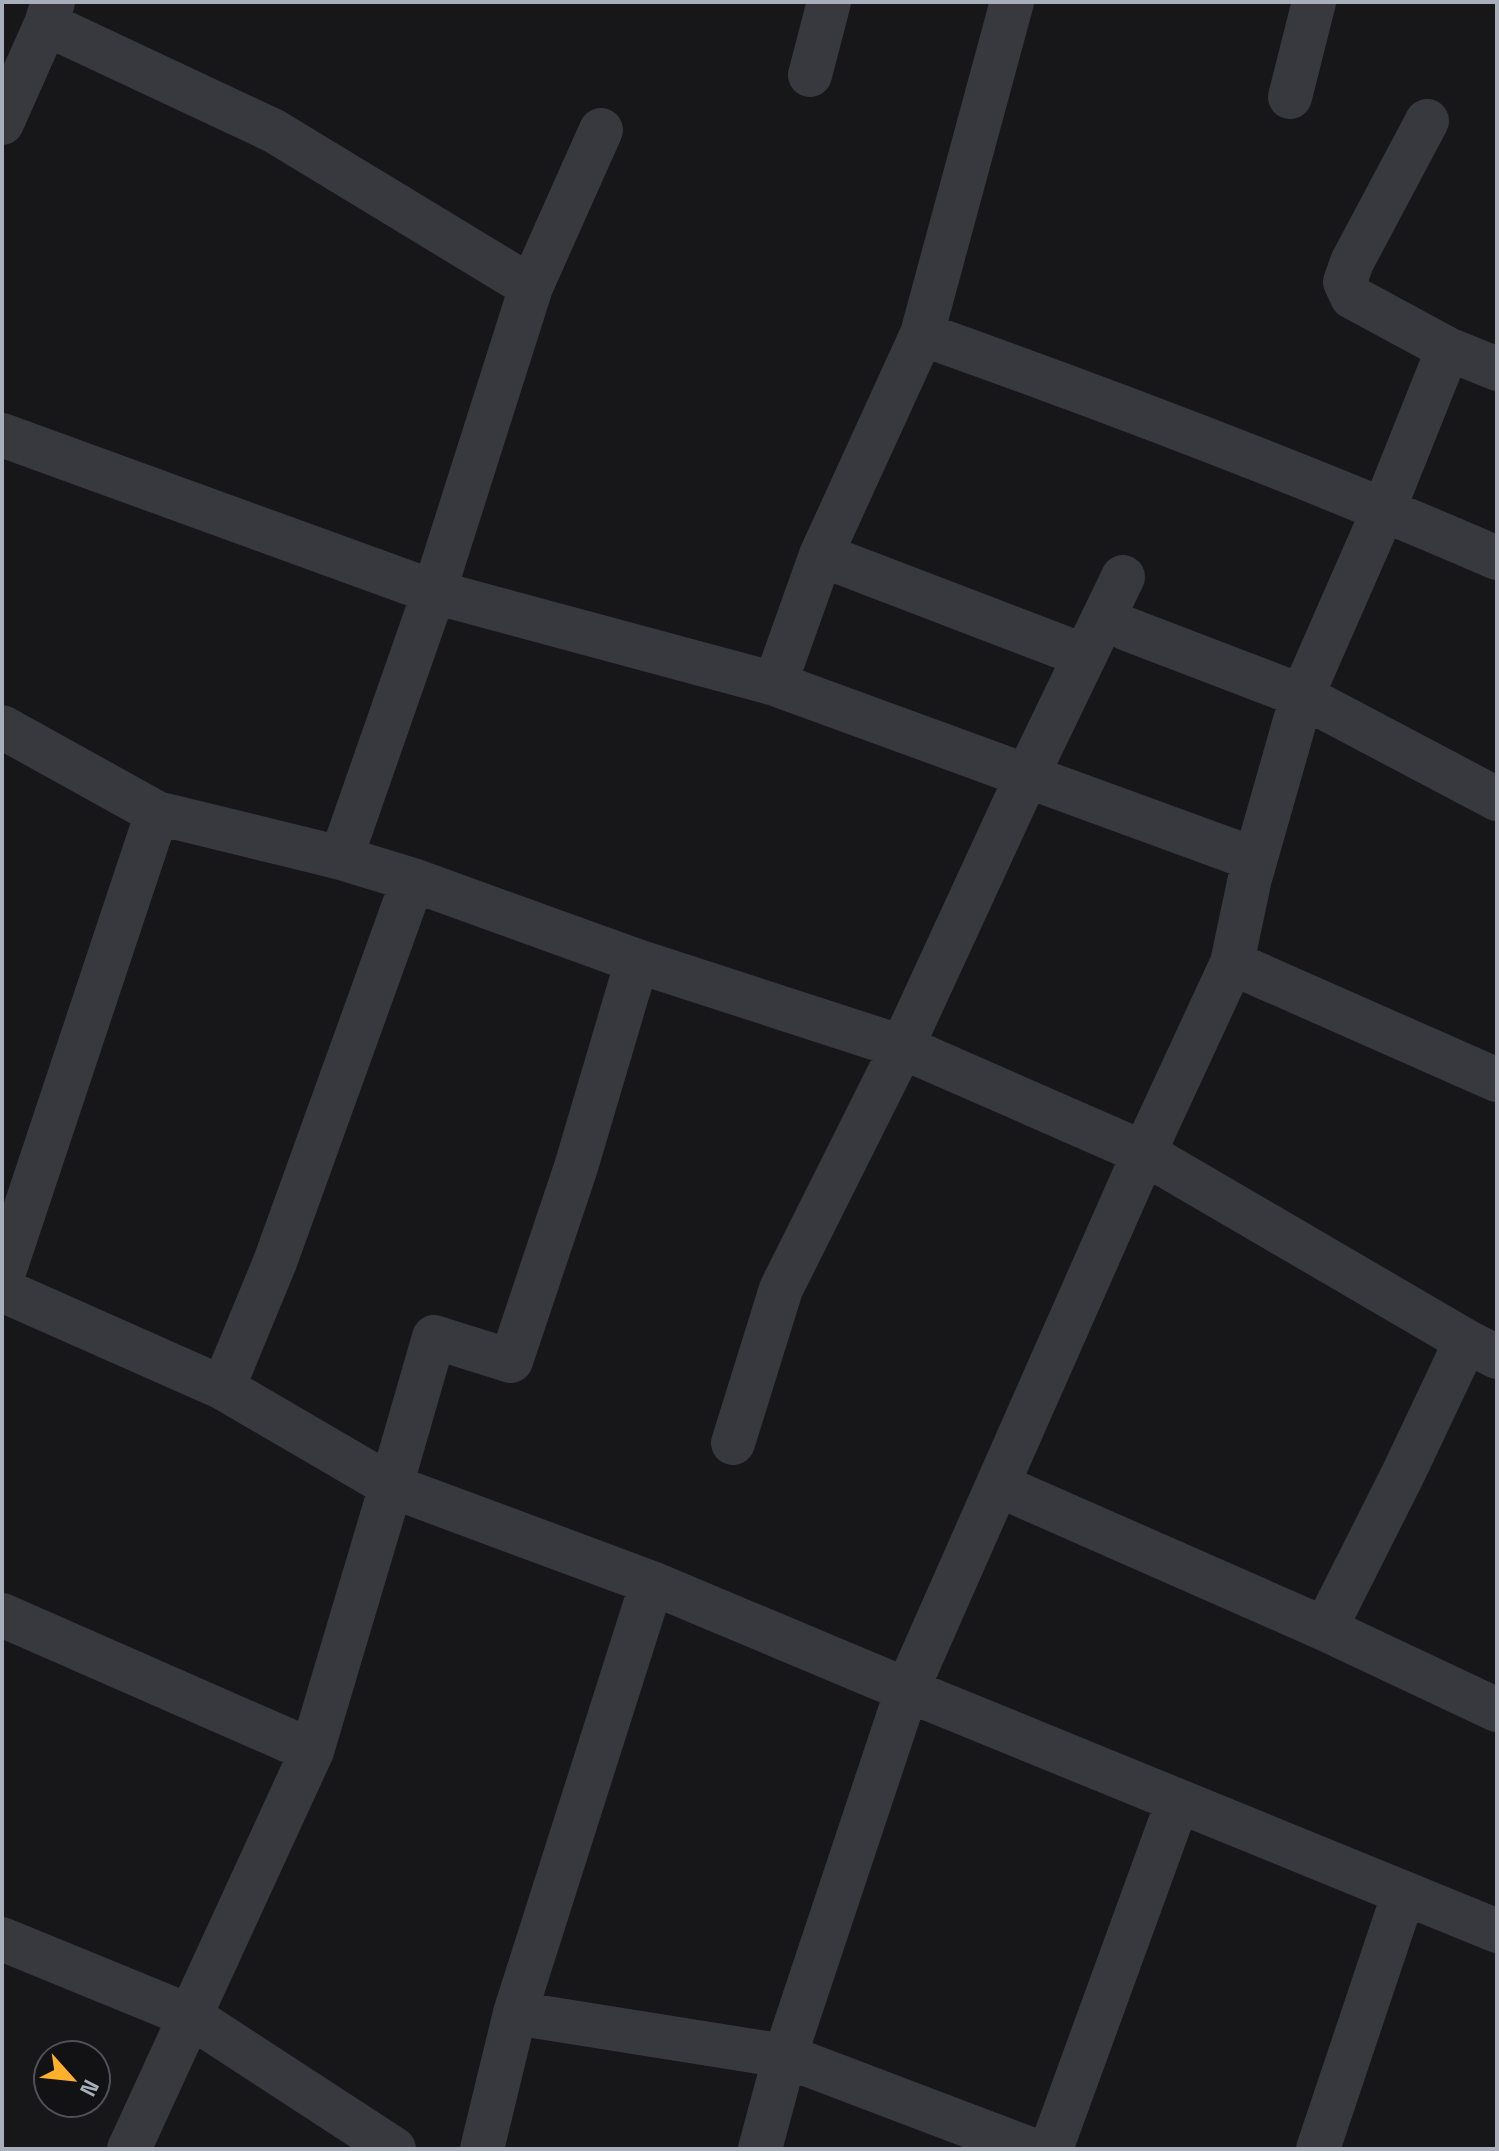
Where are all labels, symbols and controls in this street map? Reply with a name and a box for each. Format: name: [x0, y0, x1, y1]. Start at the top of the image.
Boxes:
north arrow: [32, 2039, 112, 2119]
text: N: [74, 2075, 106, 2101]

